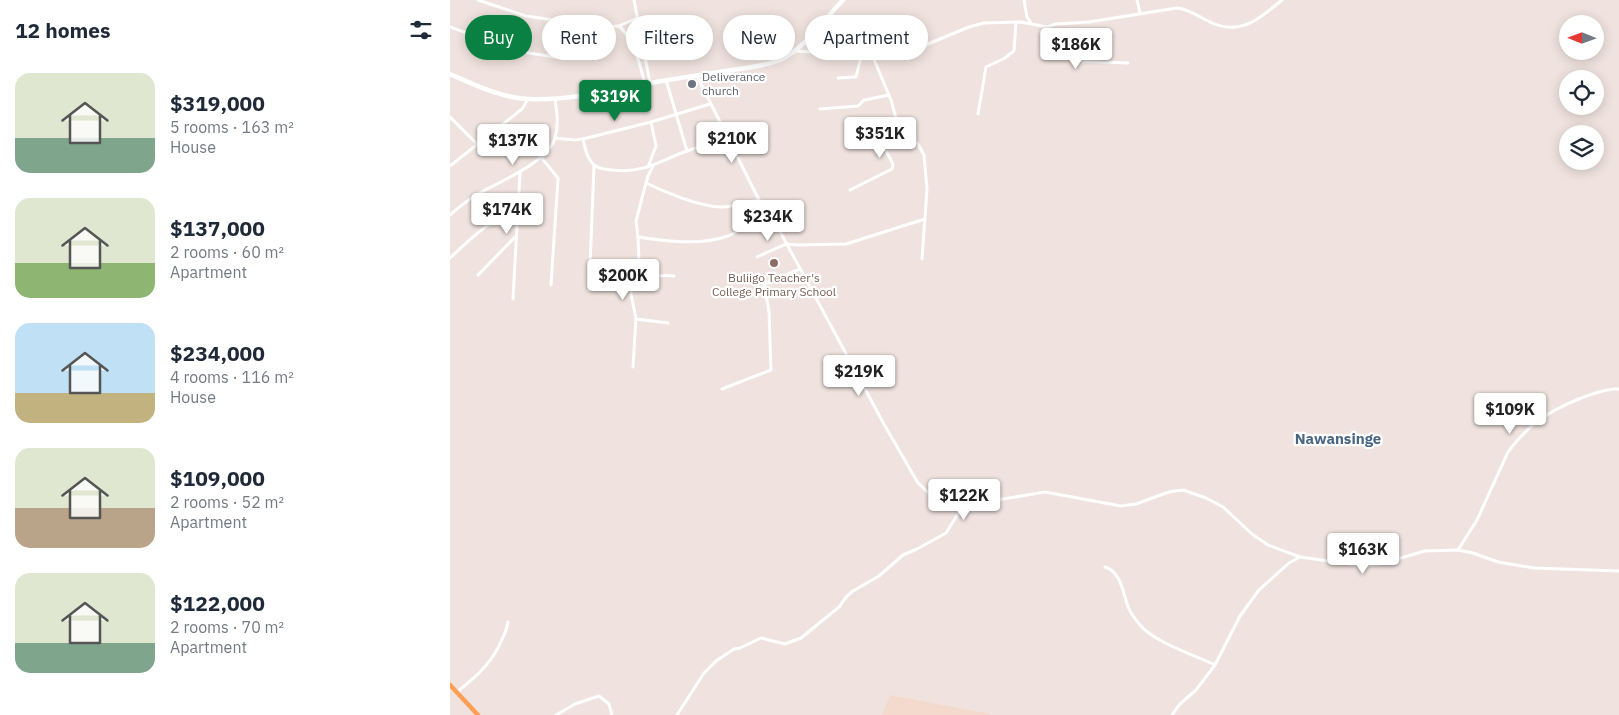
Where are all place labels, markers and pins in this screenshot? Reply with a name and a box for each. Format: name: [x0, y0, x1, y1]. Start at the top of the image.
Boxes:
pin: $186K: [1041, 28, 1111, 70]
place label: Deliverance church: [702, 69, 766, 98]
marker: Deliverance church: [686, 78, 698, 90]
pin: $319K: [580, 80, 650, 122]
pin: $351K: [845, 116, 915, 159]
pin: $210K: [697, 121, 767, 164]
pin: $137K: [478, 124, 548, 166]
pin: $174K: [472, 192, 542, 235]
pin: $234K: [733, 200, 803, 242]
marker: Buliigo Teacher's College Primary School: [768, 257, 780, 269]
pin: $200K: [588, 258, 658, 301]
place label: Buliigo Teacher's College Primary School: [712, 270, 836, 299]
pin: $219K: [824, 354, 894, 397]
pin: $109K: [1475, 392, 1545, 435]
pin: $122K: [929, 478, 999, 521]
pin: $163K: [1328, 532, 1398, 575]

